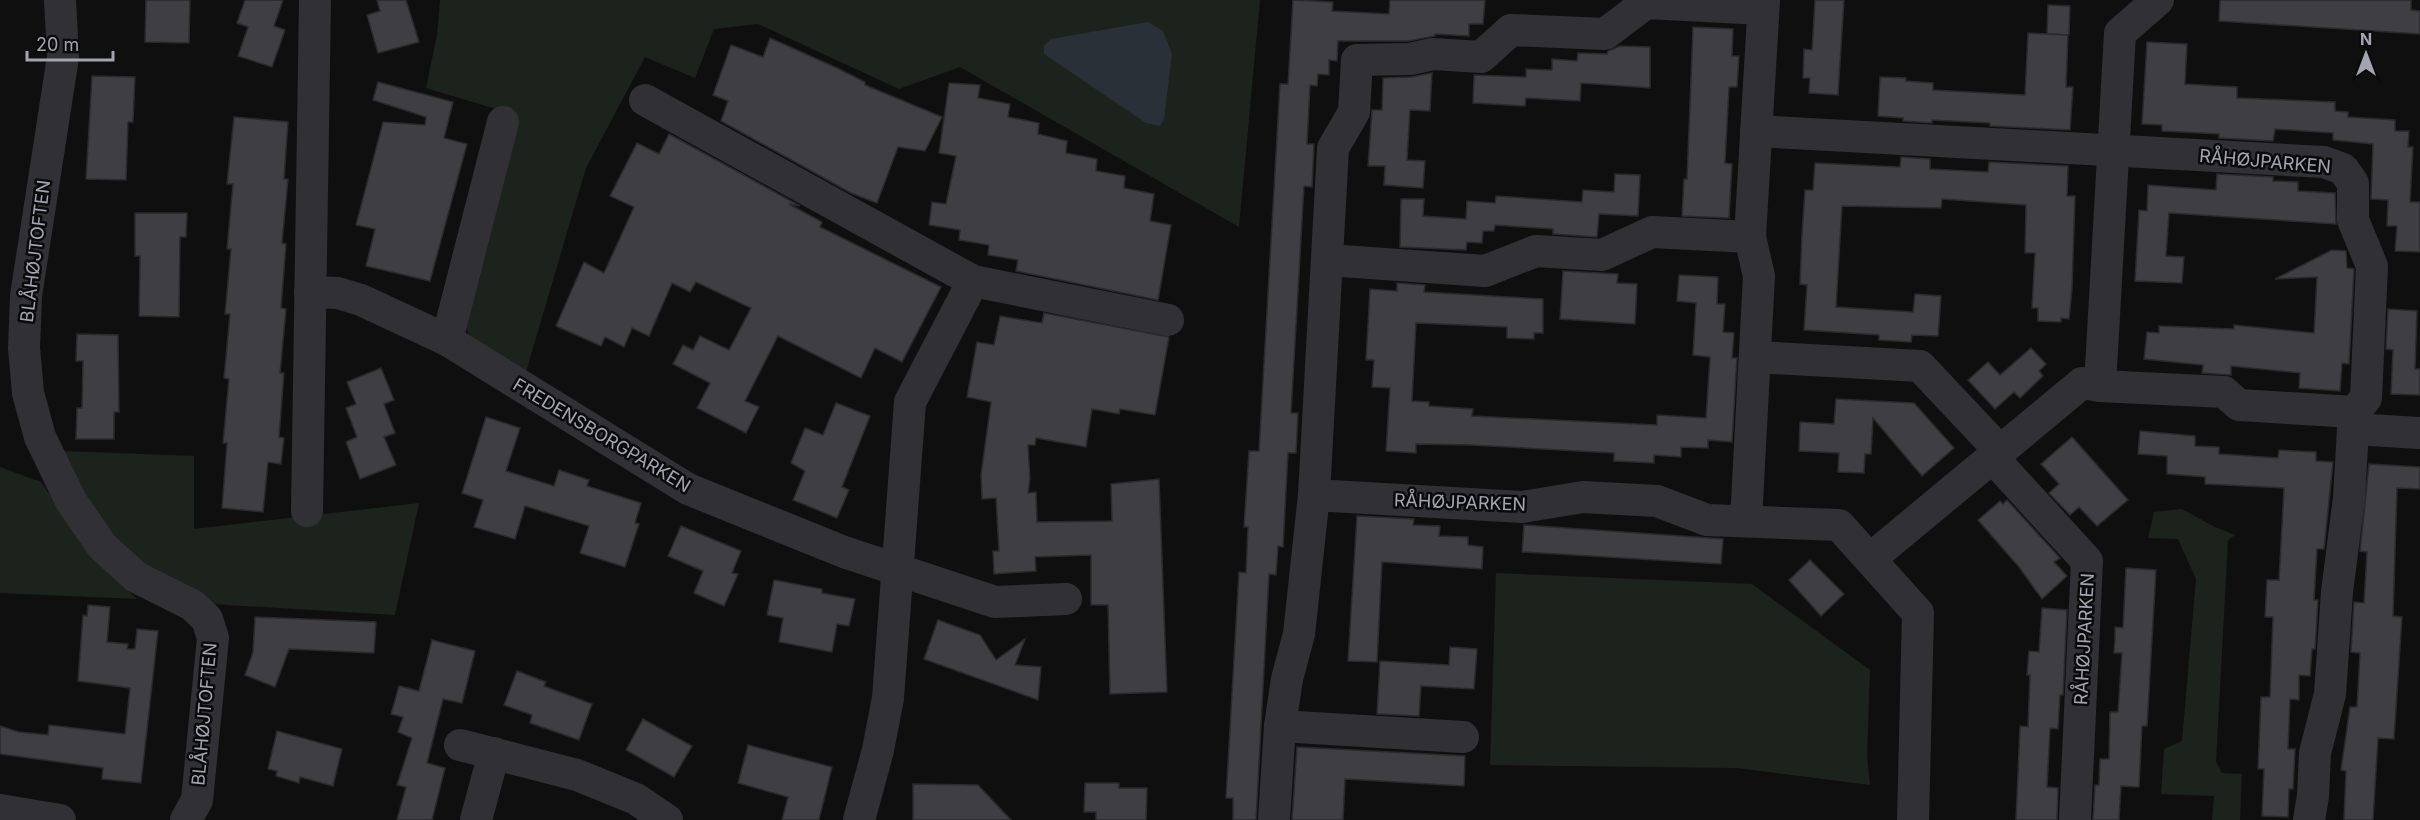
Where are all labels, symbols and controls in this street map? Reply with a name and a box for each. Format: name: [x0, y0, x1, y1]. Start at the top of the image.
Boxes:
scale bar: [27, 24, 112, 62]
north arrow: [2336, 24, 2396, 84]
text: N: [2360, 29, 2372, 49]
text: 20 m: [36, 34, 79, 55]
street label: RÅHØJPARKEN: [2198, 143, 2332, 177]
street label: BLÅHØJTOFTEN: [14, 178, 54, 323]
street label: FREDENSBORGPARKEN: [510, 374, 694, 496]
street label: RÅHØJPARKEN: [1394, 487, 1526, 515]
street label: RÅHØJPARKEN: [2068, 572, 2098, 705]
street label: BLÅHØJTOFTEN: [185, 642, 221, 786]

